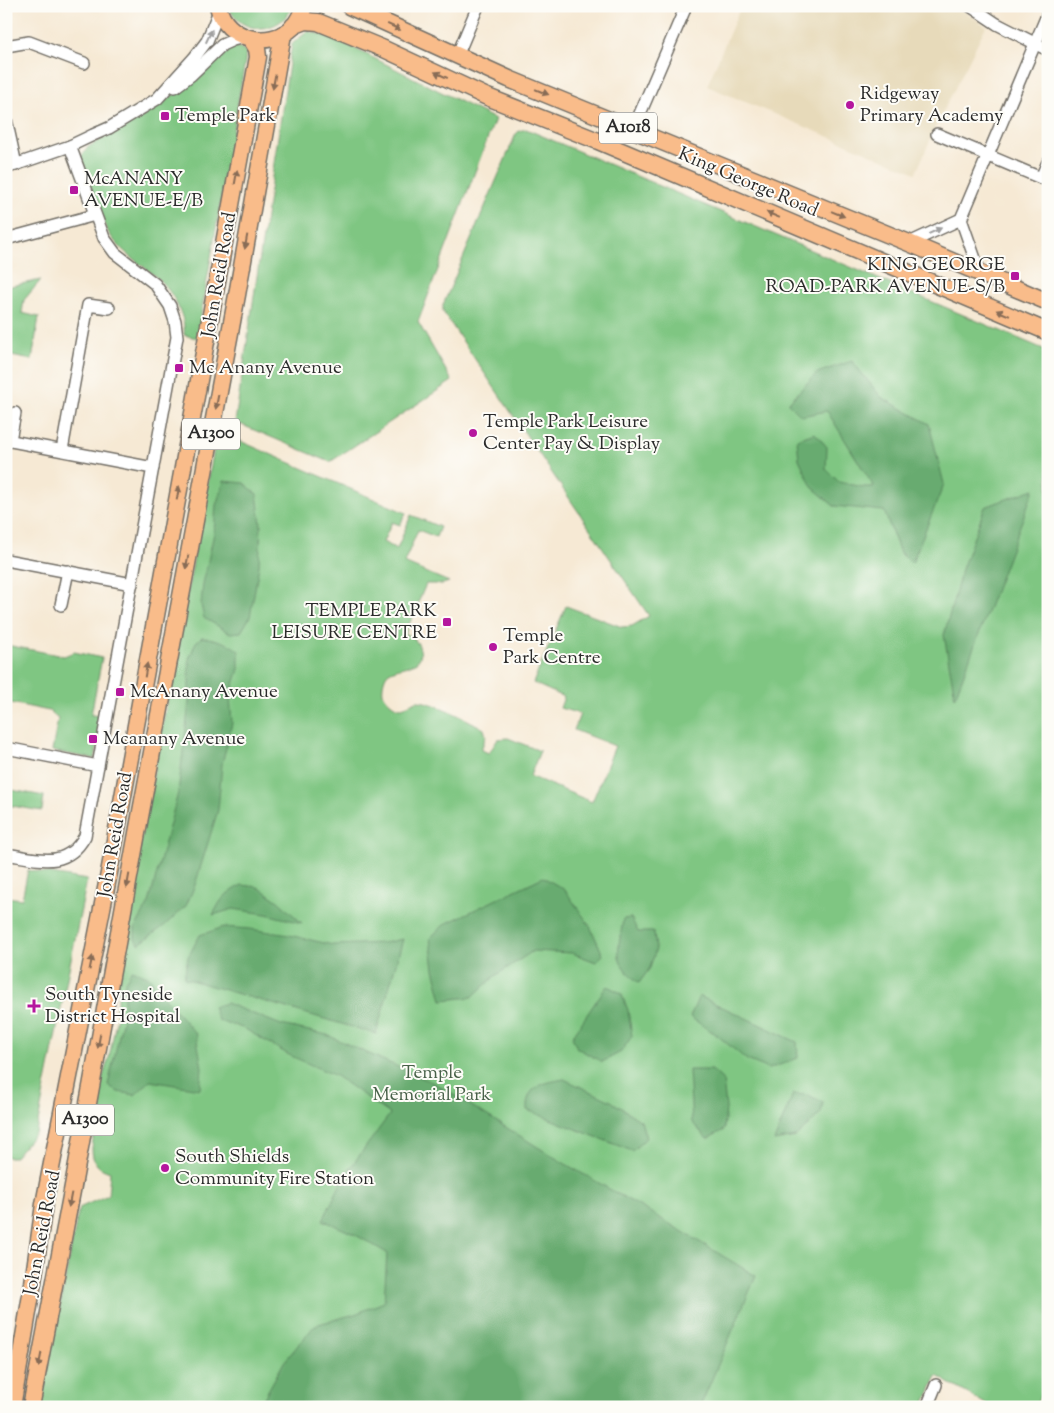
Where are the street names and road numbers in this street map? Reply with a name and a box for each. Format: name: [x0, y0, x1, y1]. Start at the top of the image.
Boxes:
road number: A1018: [599, 112, 657, 144]
street label: King George Road: [674, 141, 823, 225]
street label: John Reid Road: [196, 210, 244, 341]
road number: A1300: [182, 418, 240, 449]
street label: John Reid Road: [92, 770, 140, 901]
road number: A1300: [56, 1104, 114, 1136]
street label: John Reid Road: [17, 1168, 68, 1299]

